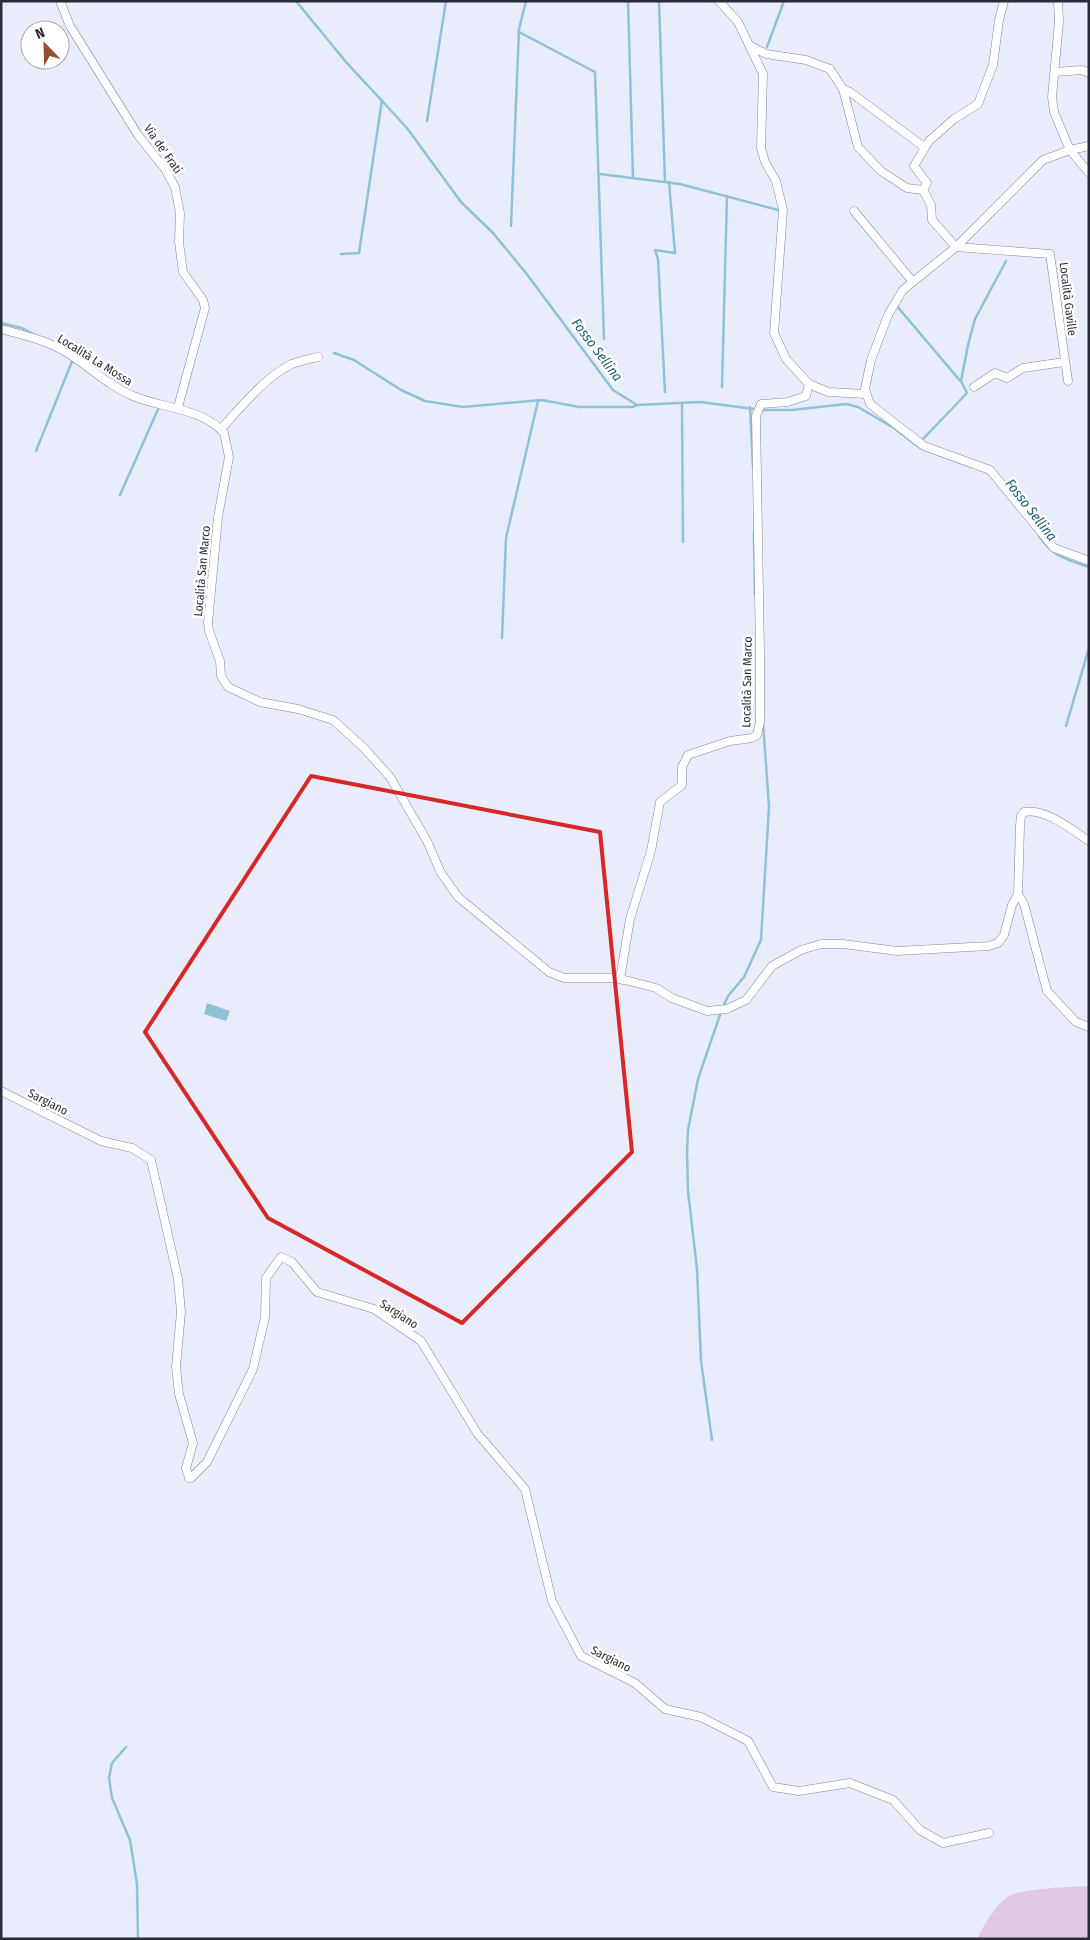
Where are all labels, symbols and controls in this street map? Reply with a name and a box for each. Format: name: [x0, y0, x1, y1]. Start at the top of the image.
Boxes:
north arrow: [20, 20, 70, 70]
text: N: [33, 24, 47, 43]
street label: Via de' Frati: [141, 122, 185, 176]
street label: Località Gaville: [1057, 261, 1079, 337]
water label: Fosso Sellina: [568, 315, 626, 385]
street label: Località La Mossa: [55, 331, 135, 389]
water label: Fosso Sellina: [1001, 476, 1061, 544]
street label: Località San Marco: [191, 525, 213, 617]
street label: Località San Marco: [739, 636, 755, 728]
street label: Sargiano: [26, 1086, 70, 1118]
street label: Sargiano: [377, 1296, 421, 1332]
street label: Sargiano: [589, 1643, 633, 1675]

